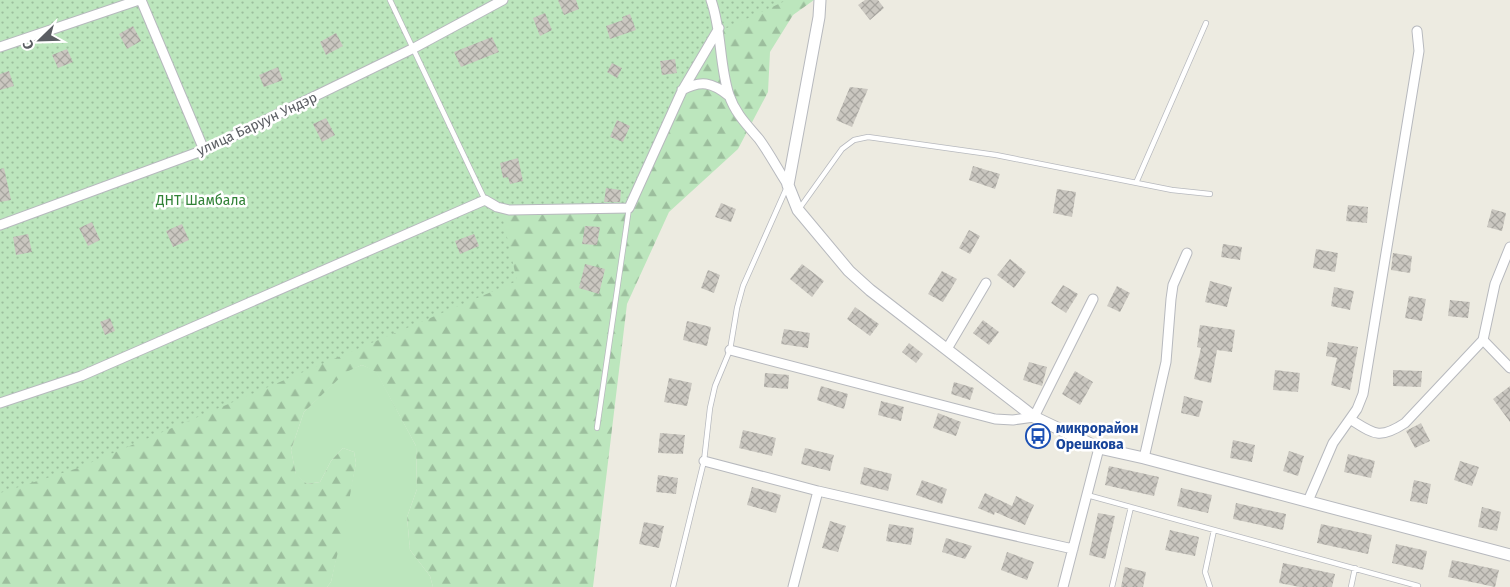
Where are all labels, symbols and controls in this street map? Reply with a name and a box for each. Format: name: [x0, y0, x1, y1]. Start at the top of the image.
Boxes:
north arrow: [15, 15, 65, 65]
text: С: [19, 38, 38, 52]
street label: улица Баруун Ундэр: [194, 89, 320, 159]
park label: ДНТ Шамбала: [155, 192, 246, 209]
place label: микрорайон Орешкова: [1056, 420, 1138, 453]
bus stop icon: микрорайон Орешкова: [1025, 423, 1051, 449]

